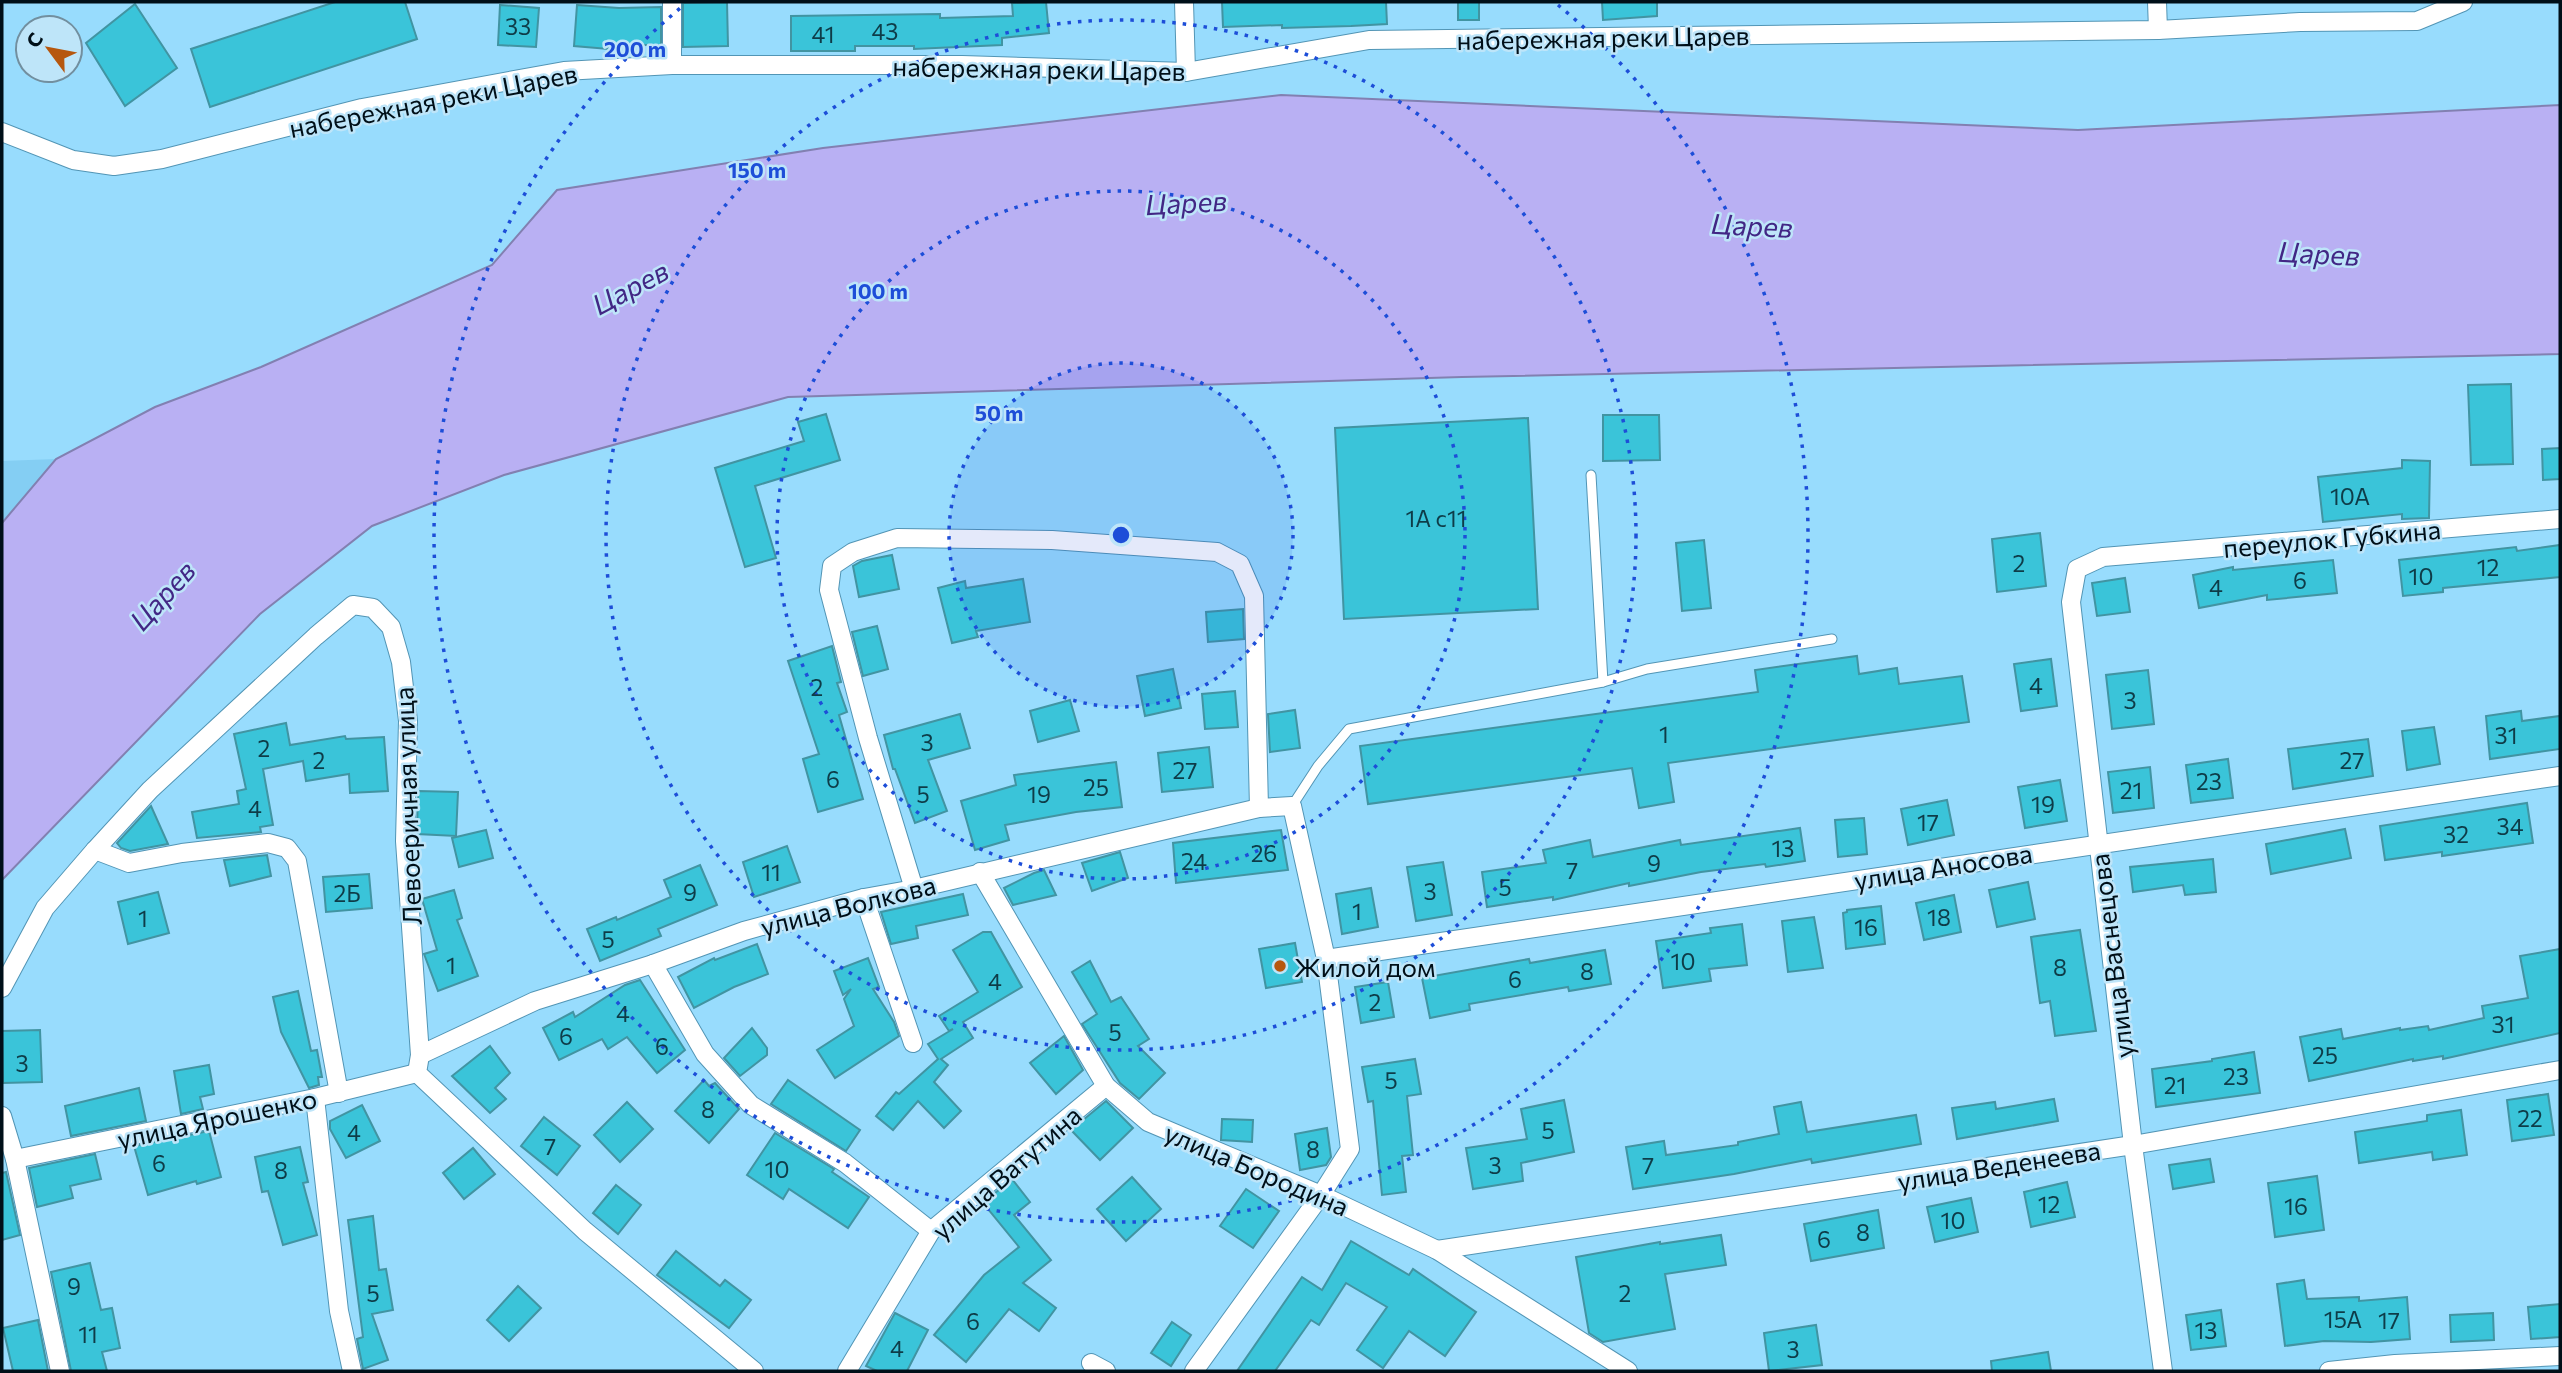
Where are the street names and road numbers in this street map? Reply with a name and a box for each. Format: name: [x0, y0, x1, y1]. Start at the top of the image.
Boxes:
street label: набережная реки Царев: [1456, 19, 1750, 55]
street label: набережная реки Царев: [892, 50, 1186, 86]
street label: набережная реки Царев: [286, 57, 580, 143]
street label: переулок Губкина: [2222, 513, 2442, 563]
street label: Левоеричная улица: [387, 686, 427, 926]
street label: улица Аносова: [1852, 837, 2034, 895]
street label: улица Васнецова: [2083, 852, 2139, 1060]
street label: улица Волкова: [757, 868, 939, 942]
street label: улица Ярошенко: [114, 1082, 320, 1154]
street label: улица Ватутина: [925, 1099, 1087, 1245]
street label: улица Бородина: [1160, 1116, 1354, 1222]
street label: улица Веденеева: [1895, 1134, 2103, 1196]

